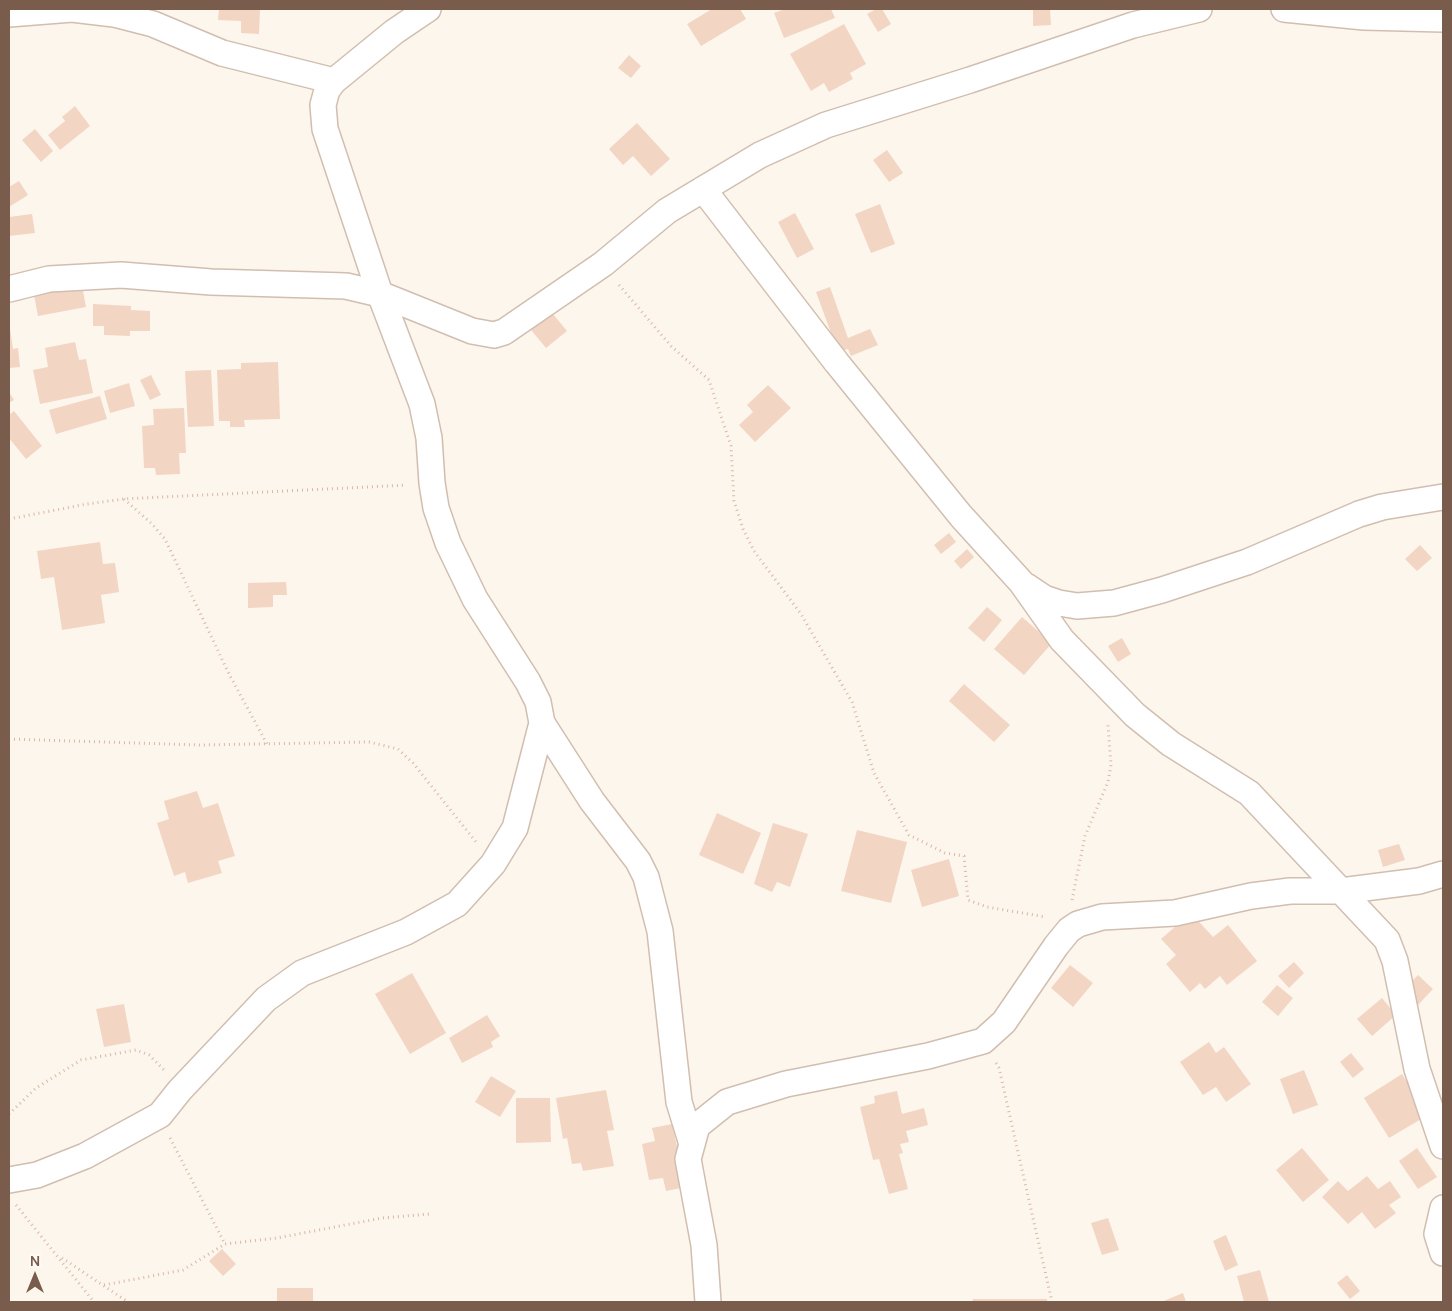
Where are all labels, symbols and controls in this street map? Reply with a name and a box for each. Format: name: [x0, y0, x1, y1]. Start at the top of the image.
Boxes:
north arrow: [10, 1251, 60, 1301]
text: N: [30, 1251, 40, 1270]

